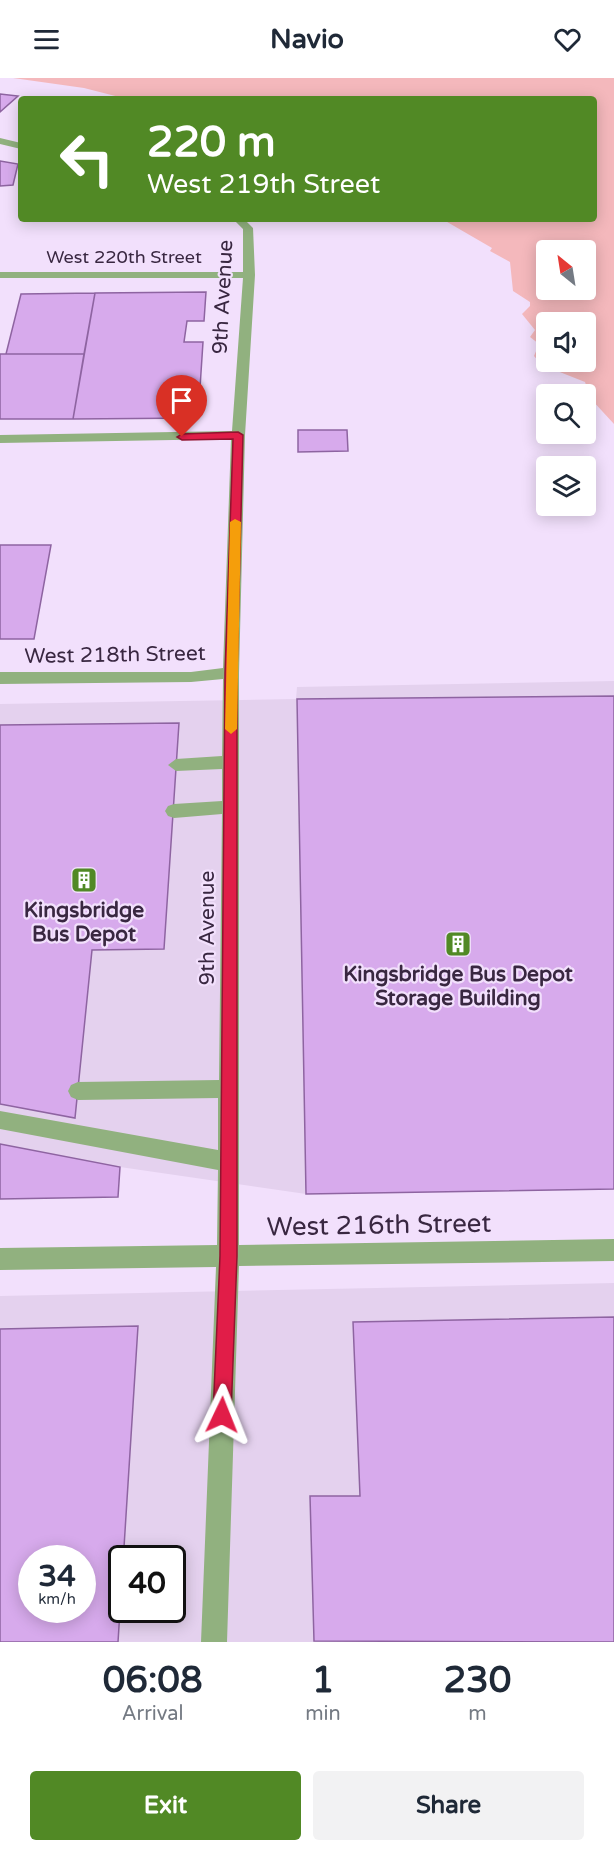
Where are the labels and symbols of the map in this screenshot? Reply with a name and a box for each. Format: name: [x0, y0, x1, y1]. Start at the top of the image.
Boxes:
street label: 9th Avenue: [208, 239, 238, 355]
north arrow: [536, 240, 596, 300]
street label: West 220th Street: [46, 246, 202, 268]
pin: [156, 375, 207, 437]
street label: West 218th Street: [24, 641, 206, 669]
building icon: Kingsbridge Bus Depot: [69, 865, 99, 895]
street label: 9th Avenue: [195, 871, 220, 985]
place label: Kingsbridge Bus Depot: [24, 898, 144, 947]
building icon: Kingsbridge Bus Depot Storage Building: [443, 929, 473, 959]
place label: Kingsbridge Bus Depot Storage Building: [343, 962, 573, 1011]
street label: West 216th Street: [266, 1208, 492, 1242]
position arrow: [190, 1383, 254, 1447]
speed limit sign: 40: [108, 1545, 186, 1623]

